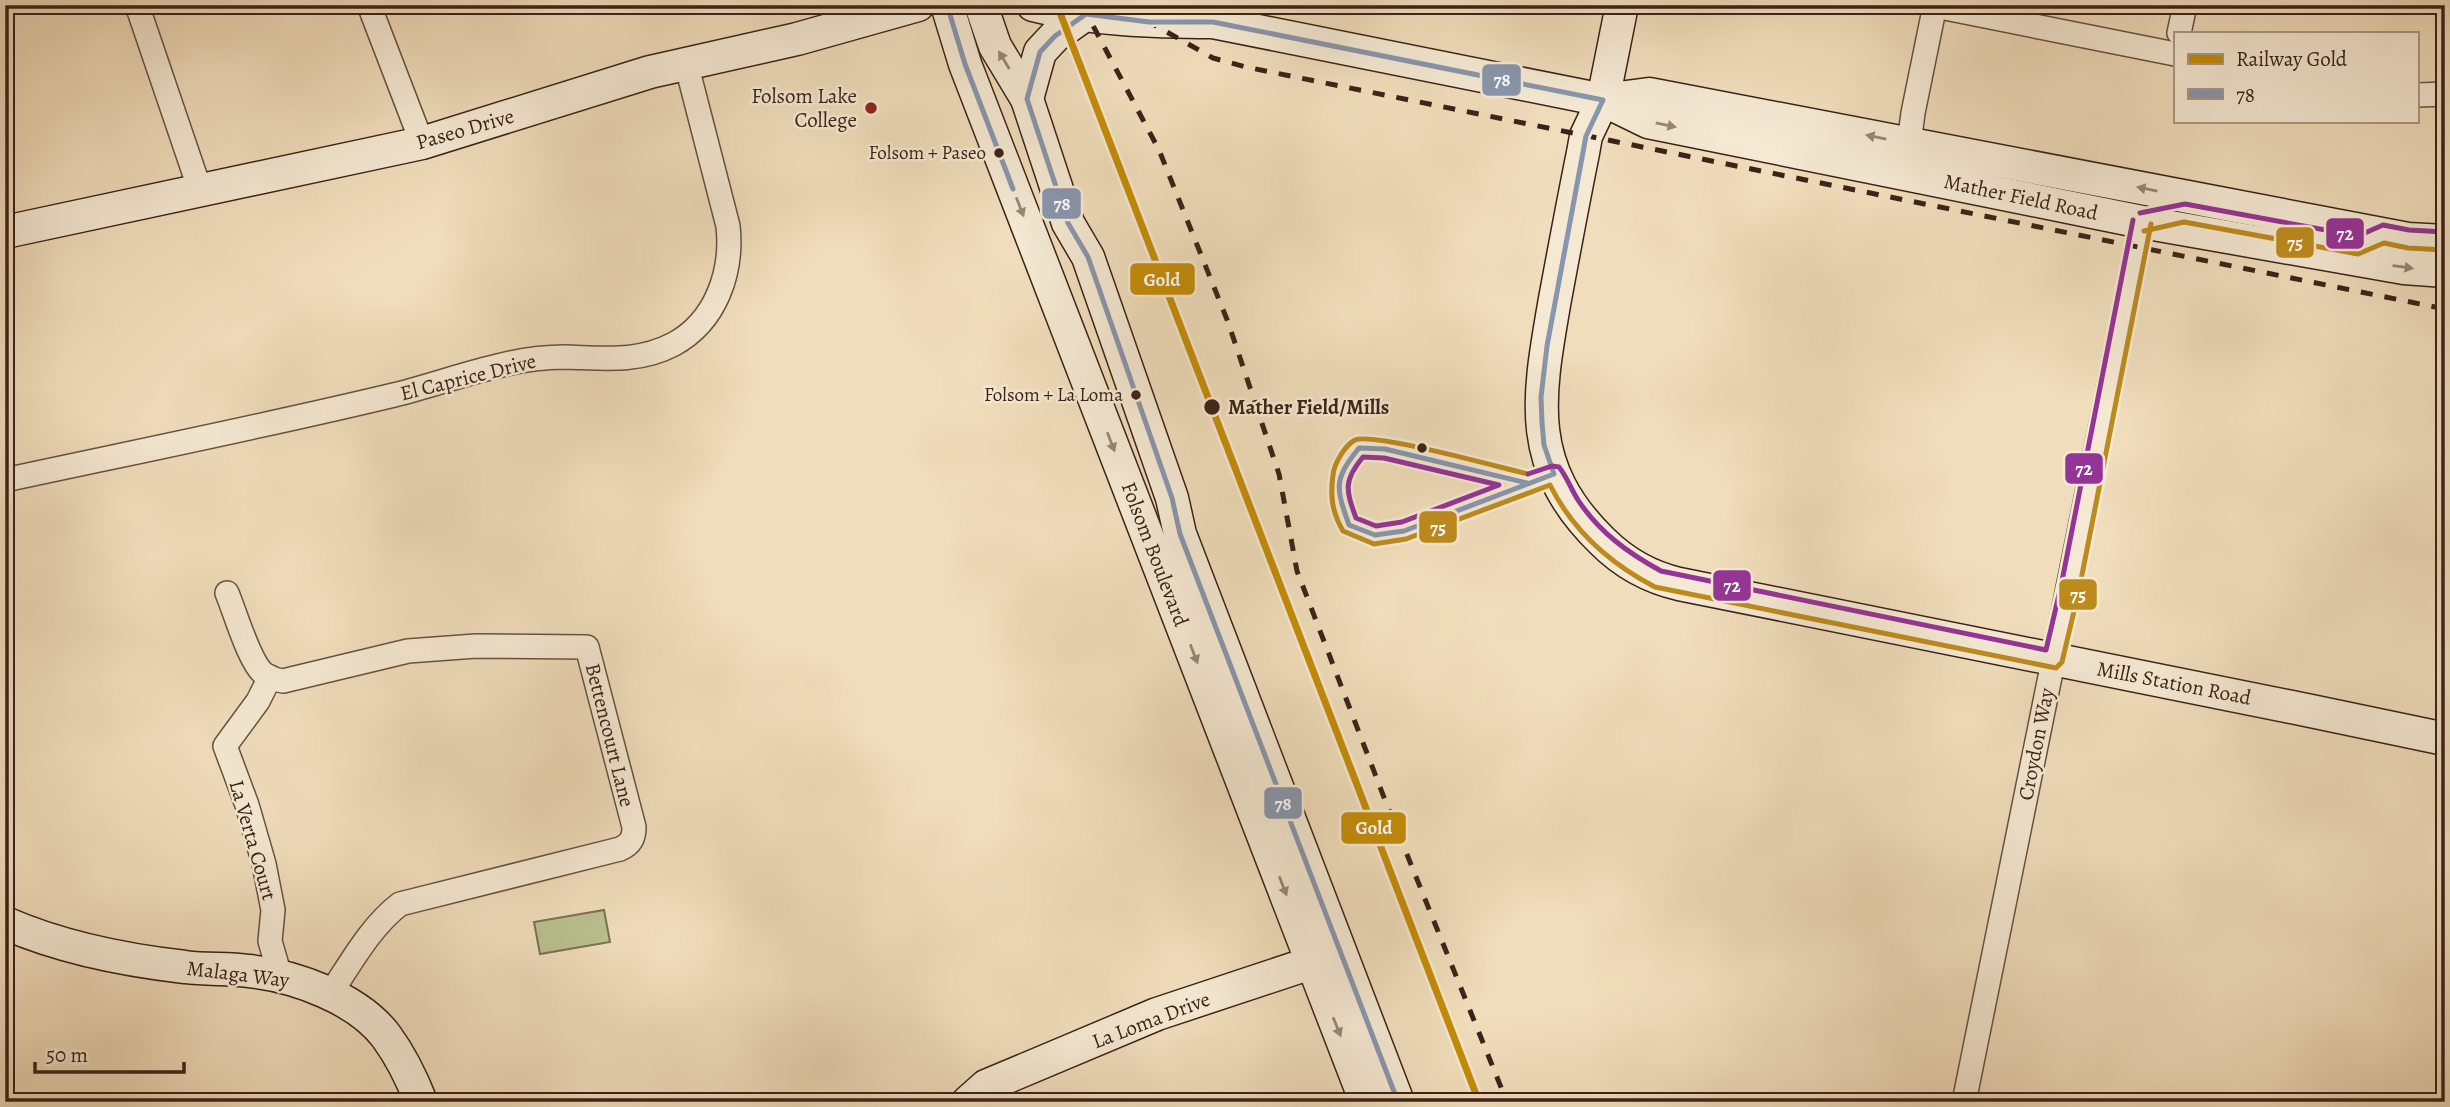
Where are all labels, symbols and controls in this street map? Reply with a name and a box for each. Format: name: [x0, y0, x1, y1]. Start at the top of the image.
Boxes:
legend: [2174, 32, 2418, 122]
text: Railway Gold: [2236, 45, 2348, 73]
one-way arrow: [998, 51, 1010, 70]
line badge: 78: [1481, 63, 1522, 97]
text: 78: [1493, 67, 1511, 93]
text: 78: [2236, 81, 2255, 109]
place label: Folsom Lake College: [751, 82, 857, 134]
marker: Folsom Lake College: [863, 100, 879, 116]
street label: Paseo Drive: [413, 102, 517, 156]
one-way arrow: [1655, 120, 1677, 131]
one-way arrow: [1865, 131, 1887, 142]
place label: Folsom + Paseo: [868, 140, 986, 166]
marker: Folsom + Paseo: [992, 146, 1006, 160]
street label: Mather Field Road: [1941, 167, 2101, 227]
one-way arrow: [2136, 183, 2158, 194]
line badge: 78: [1041, 187, 1082, 220]
text: 78: [1053, 191, 1071, 217]
one-way arrow: [1015, 197, 1026, 218]
line badge: 72: [2325, 217, 2365, 250]
text: 72: [2336, 221, 2354, 247]
line badge: 75: [2275, 226, 2315, 259]
text: 75: [2287, 230, 2303, 256]
line badge: Gold: [1129, 262, 1196, 296]
one-way arrow: [2392, 262, 2414, 273]
text: Gold: [1143, 267, 1181, 293]
street label: El Caprice Drive: [397, 347, 539, 407]
place label: Folsom + La Loma: [984, 382, 1123, 408]
marker: Folsom + La Loma: [1129, 388, 1143, 402]
place label: Mather Field/Mills: [1228, 393, 1389, 421]
marker: Mather Field/Mills: [1202, 397, 1222, 417]
one-way arrow: [1106, 432, 1117, 453]
unlabelled marker: [1415, 441, 1429, 455]
line badge: 72: [2064, 452, 2104, 485]
text: 72: [2075, 456, 2093, 482]
street label: Folsom Boulevard: [1115, 478, 1196, 631]
line badge: 75: [1418, 510, 1458, 544]
text: 75: [1430, 515, 1446, 541]
line badge: 72: [1712, 569, 1752, 602]
text: 72: [1723, 573, 1741, 599]
line badge: 75: [2058, 578, 2098, 611]
text: 75: [2070, 582, 2086, 608]
one-way arrow: [1188, 644, 1199, 665]
street label: Mills Station Road: [2094, 654, 2254, 712]
street label: Bettencourt Lane: [579, 660, 641, 810]
street label: Croydon Way: [2011, 685, 2061, 803]
street label: La Verta Court: [222, 777, 284, 903]
line badge: 78: [1263, 786, 1303, 820]
text: 78: [1274, 791, 1292, 817]
line badge: Gold: [1340, 811, 1407, 845]
text: Gold: [1355, 815, 1393, 841]
one-way arrow: [1278, 876, 1289, 897]
street label: Malaga Way: [185, 954, 291, 994]
street label: La Loma Drive: [1088, 985, 1214, 1055]
one-way arrow: [1332, 1016, 1343, 1037]
scale bar: [35, 1030, 184, 1074]
text: 50 m: [46, 1041, 88, 1069]

